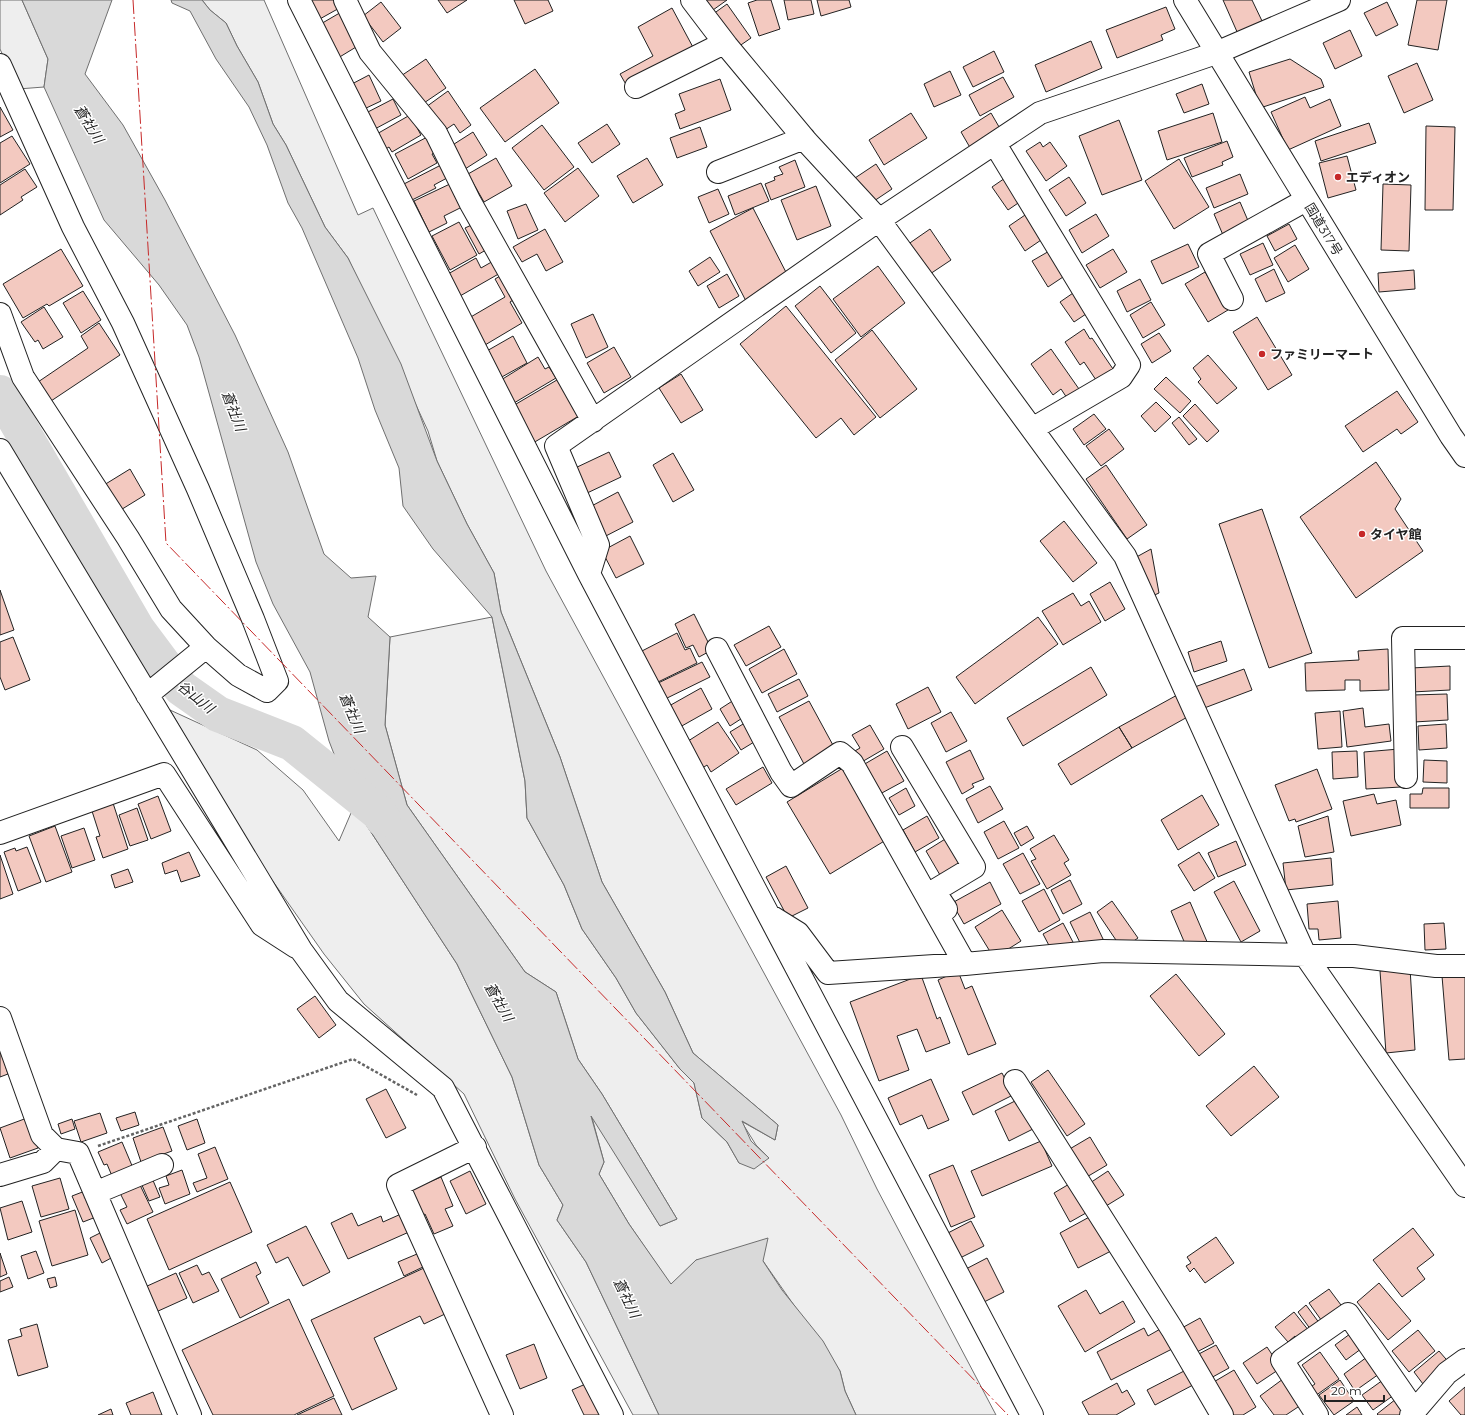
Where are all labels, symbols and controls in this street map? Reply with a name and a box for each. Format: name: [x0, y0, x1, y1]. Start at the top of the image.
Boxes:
water label: 蒼社川: [70, 101, 109, 148]
place label: エディオン: [1346, 169, 1410, 185]
marker: エディオン: [1333, 172, 1343, 182]
street label: 国道317号: [1302, 200, 1346, 258]
place label: ファミリーマート: [1270, 346, 1374, 362]
marker: ファミリーマート: [1257, 349, 1267, 359]
water label: 蒼社川: [218, 388, 251, 436]
place label: タイヤ館: [1370, 526, 1422, 542]
marker: タイヤ館: [1357, 529, 1367, 539]
water label: 谷山川: [174, 677, 220, 718]
water label: 蒼社川: [336, 690, 369, 738]
water label: 蒼社川: [481, 979, 518, 1026]
water label: 蒼社川: [610, 1275, 645, 1323]
scale bar: [1325, 1377, 1384, 1403]
text: 20 m: [1331, 1383, 1362, 1398]

